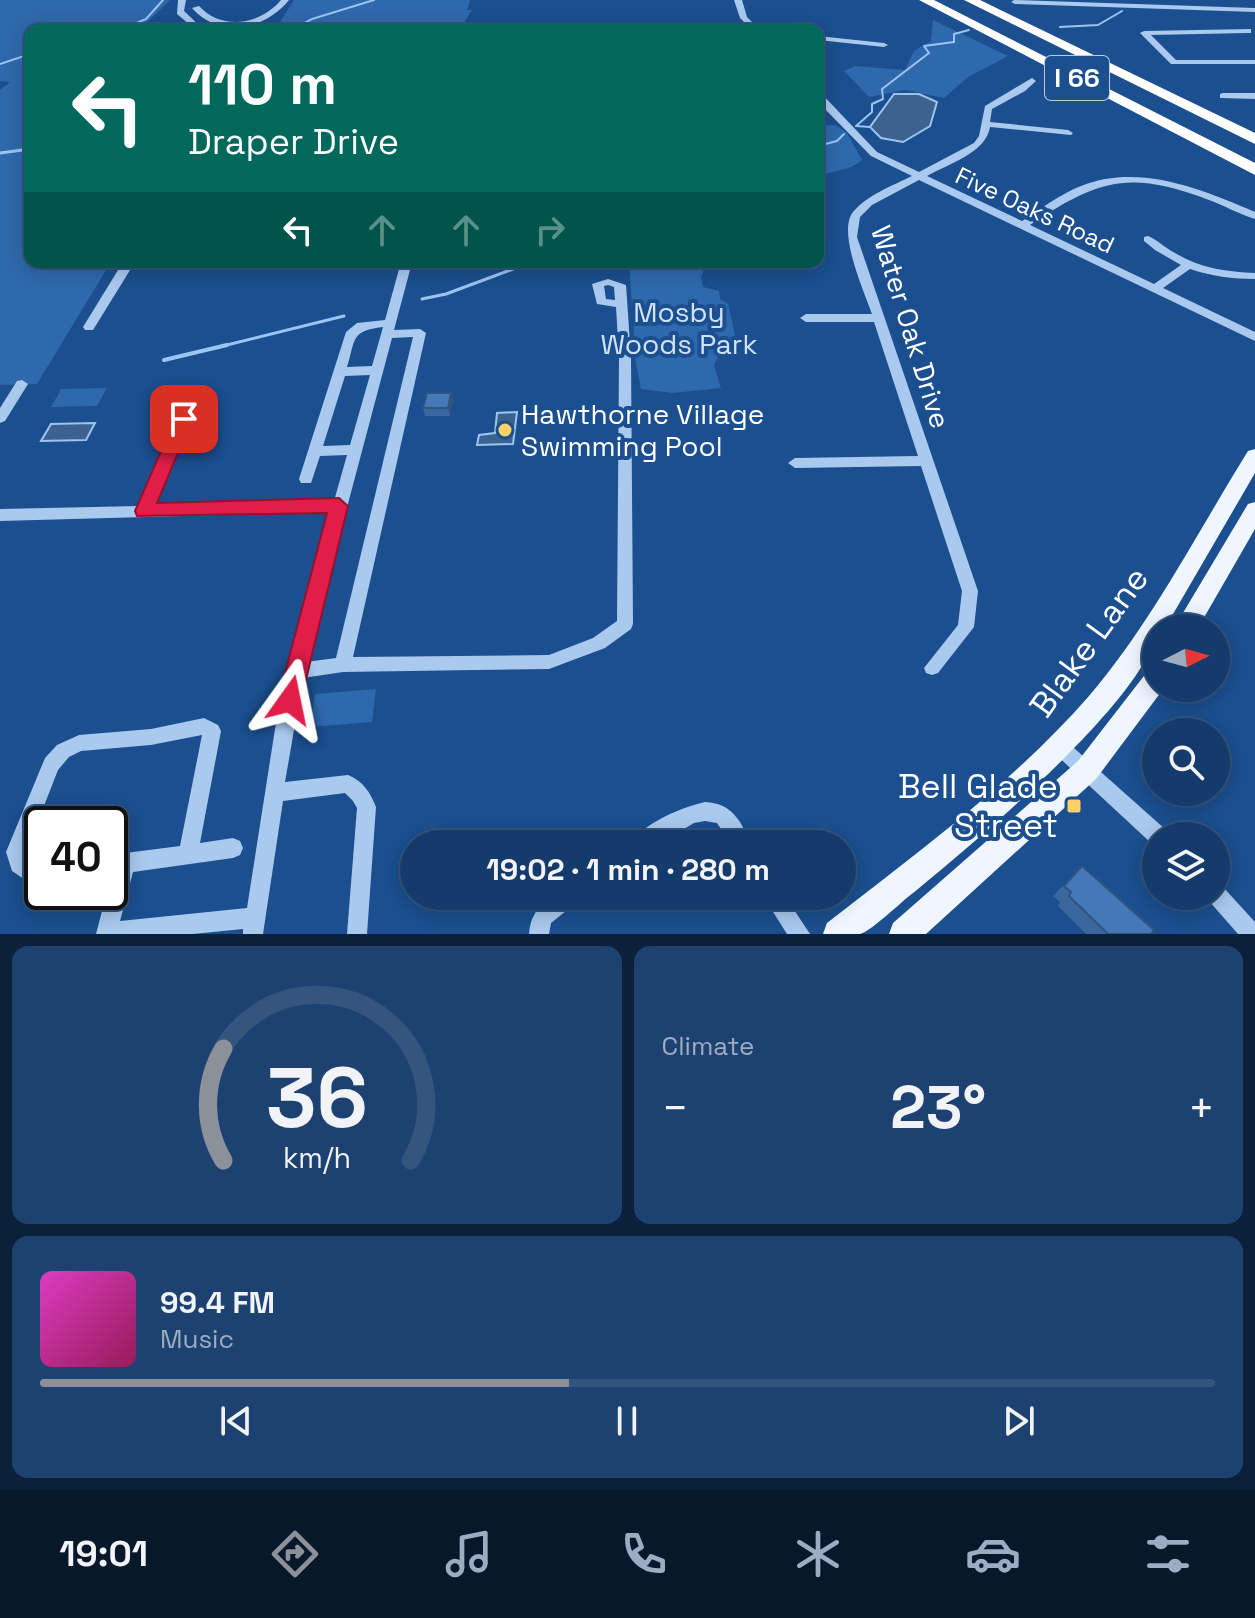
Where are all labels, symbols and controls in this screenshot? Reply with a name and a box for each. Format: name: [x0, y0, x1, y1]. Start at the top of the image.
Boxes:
text: 110 m: [188, 49, 337, 120]
icon: left: [56, 56, 160, 160]
road number: I 66: [1045, 56, 1109, 100]
text: Draper Drive: [188, 119, 399, 165]
street label: Five Oaks Road: [951, 160, 1119, 260]
icon: left: [276, 208, 320, 252]
icon: ahead: [360, 208, 404, 252]
icon: ahead: [444, 208, 488, 252]
icon: right: [528, 208, 572, 252]
street label: Water Oak Drive: [863, 221, 959, 433]
park label: Mosby Woods Park: [601, 294, 757, 362]
pin: [150, 385, 218, 453]
place label: Hawthorne Village Swimming Pool: [521, 396, 764, 464]
icon: arrive: [162, 397, 206, 441]
marker: Hawthorne Village Swimming Pool: [496, 421, 514, 439]
street label: Blake Lane: [1020, 558, 1158, 726]
north arrow: [1142, 614, 1230, 702]
map controls: [1142, 614, 1230, 910]
position arrow: [248, 658, 332, 742]
button: search: [1142, 718, 1230, 806]
place label: Bell Glade Street: [898, 765, 1058, 847]
marker: Bell Glade Street: [1065, 797, 1083, 815]
speed limit sign: 40: [24, 806, 128, 910]
button: layers: [1142, 822, 1230, 910]
text: 19:02 · 1 min · 280 m: [486, 850, 770, 889]
text: Climate: [662, 1029, 754, 1063]
text: 36: [266, 1045, 368, 1151]
text: 23°: [890, 1069, 986, 1146]
text: −: [662, 1080, 689, 1136]
text: +: [1188, 1080, 1215, 1136]
text: km/h: [283, 1140, 351, 1176]
text: 99.4 FM: [160, 1283, 275, 1322]
text: Music: [160, 1322, 234, 1356]
icon: previous: [214, 1399, 258, 1443]
icon: pause: [605, 1399, 649, 1443]
icon: next: [997, 1399, 1041, 1443]
icon: directions: [267, 1526, 323, 1582]
icon: music: [441, 1526, 497, 1582]
icon: phone: [616, 1526, 672, 1582]
icon: climate: [790, 1526, 846, 1582]
icon: car: [965, 1526, 1021, 1582]
icon: filters: [1140, 1526, 1196, 1582]
text: 19:01: [59, 1531, 148, 1577]

